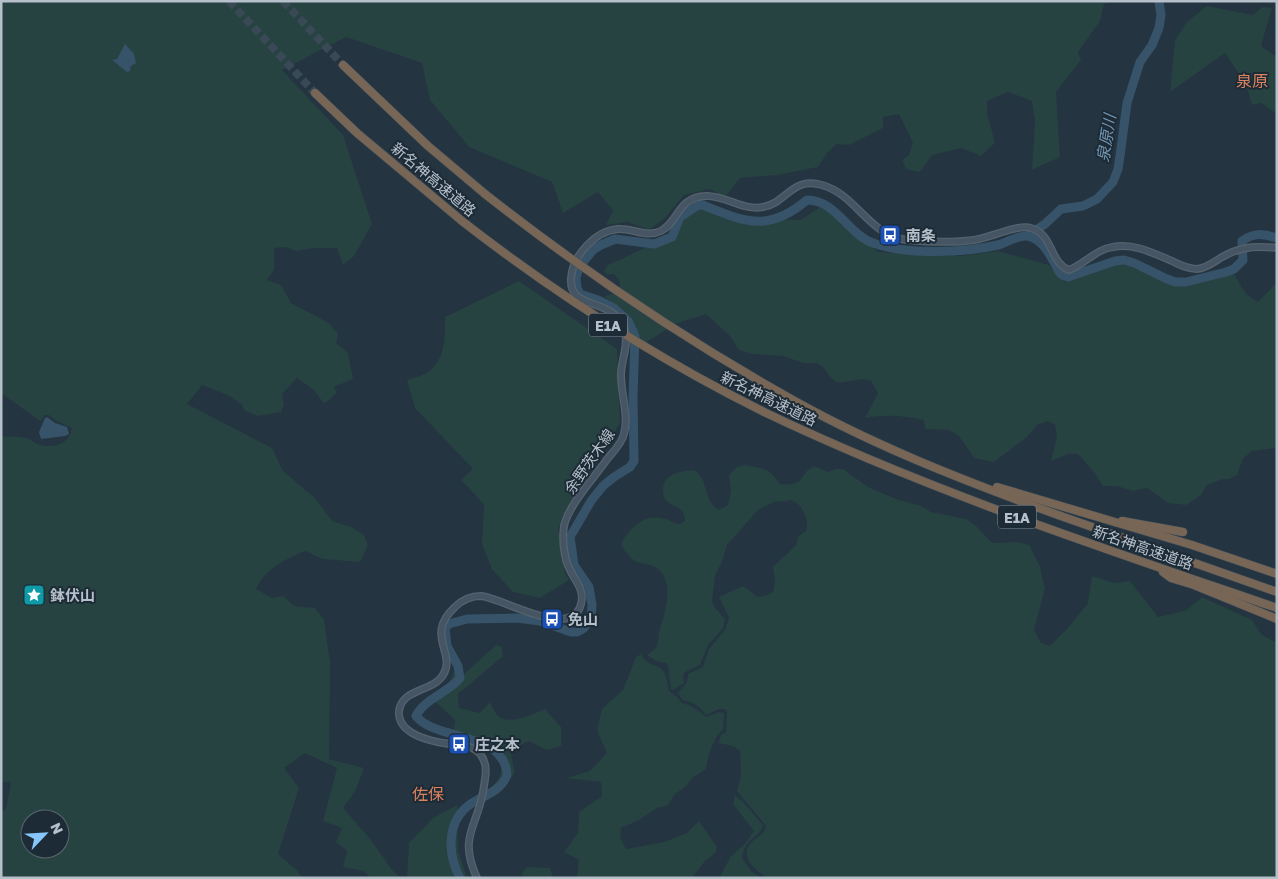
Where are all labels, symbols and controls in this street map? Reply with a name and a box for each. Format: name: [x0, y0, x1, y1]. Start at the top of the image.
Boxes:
district label: 泉原: [1236, 71, 1268, 91]
water label: 泉原川: [1092, 111, 1120, 163]
street label: 新名神高速道路: [388, 138, 480, 220]
bus stop icon: 南条: [878, 223, 902, 247]
place label: 南条: [906, 226, 936, 244]
road number: E1A: [589, 314, 627, 336]
street label: 新名神高速道路: [718, 367, 820, 429]
street label: 余野茨木線: [560, 425, 618, 497]
road number: E1A: [998, 506, 1036, 528]
street label: 新名神高速道路: [1090, 521, 1196, 573]
place icon: 鉢伏山: [22, 583, 46, 607]
place label: 鉢伏山: [50, 586, 95, 604]
bus stop icon: 免山: [540, 607, 564, 631]
place label: 免山: [568, 610, 598, 628]
bus stop icon: 庄之本: [447, 732, 471, 756]
place label: 庄之本: [475, 735, 520, 753]
district label: 佐保: [412, 784, 444, 804]
north arrow: [20, 809, 70, 859]
text: N: [47, 820, 67, 837]

